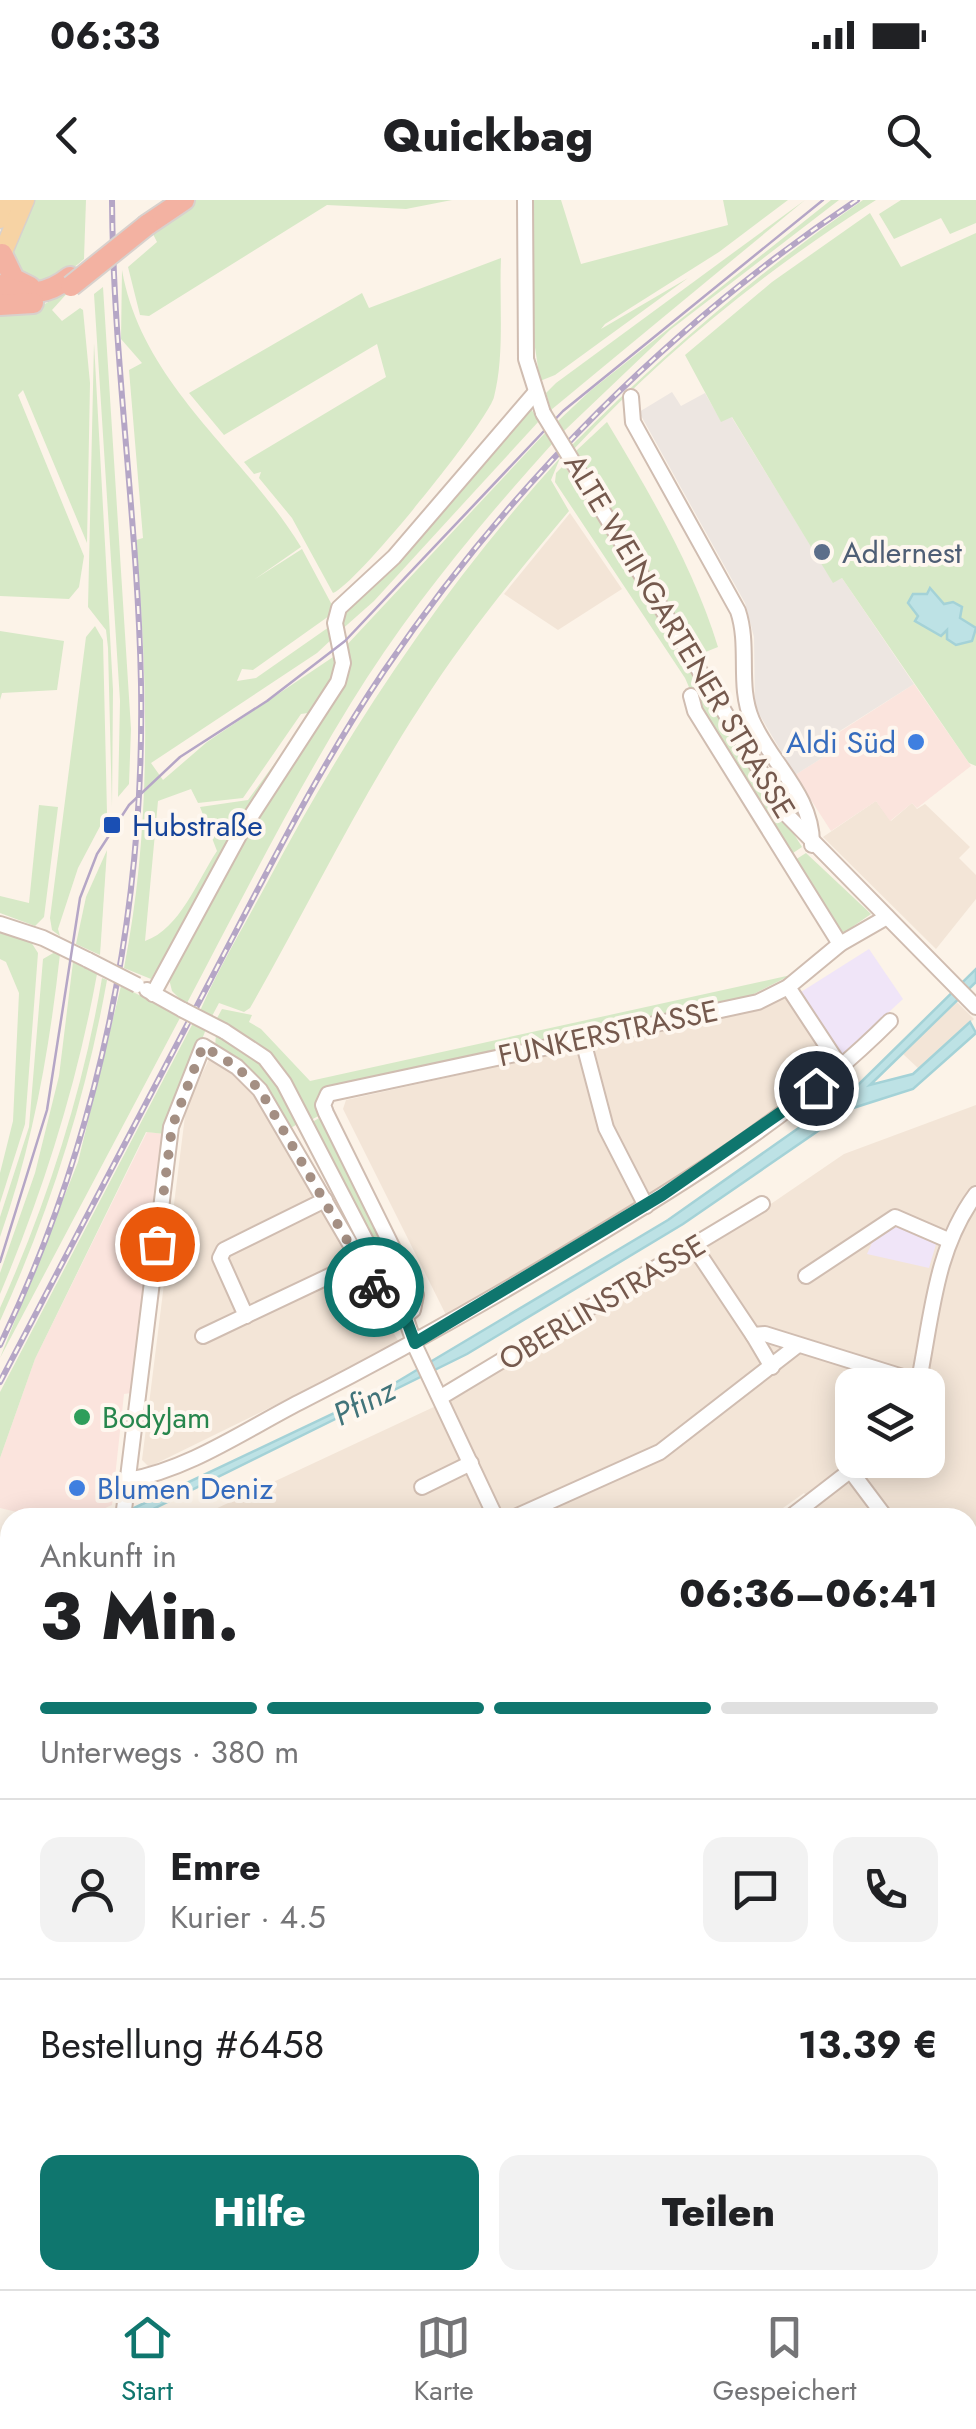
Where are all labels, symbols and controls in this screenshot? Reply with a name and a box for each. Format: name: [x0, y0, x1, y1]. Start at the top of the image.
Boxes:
text: 06:33: [50, 8, 160, 63]
text: Quickbag: [383, 103, 593, 168]
icon: back: [40, 108, 95, 163]
icon: search: [881, 108, 936, 163]
street label: ALTE WEINGARTENER STRASSE: [554, 445, 806, 827]
place label: Adlernest: [842, 531, 963, 574]
marker: Adlernest: [811, 541, 833, 563]
place label: Aldi Süd: [786, 721, 896, 764]
marker: Aldi Süd: [905, 731, 927, 753]
place label: Hubstraße: [132, 804, 263, 847]
marker: Hubstraße: [101, 814, 123, 836]
street label: FUNKERSTRASSE: [494, 989, 722, 1077]
pin: [774, 1046, 859, 1131]
icon: home: [789, 1061, 844, 1116]
pin: [115, 1202, 200, 1287]
icon: bag: [130, 1217, 185, 1272]
street label: OBERLINSTRASSE: [491, 1223, 713, 1381]
courier: [324, 1237, 424, 1337]
icon: bike: [347, 1260, 402, 1315]
water label: Pfinz: [325, 1366, 405, 1437]
map controls: [835, 1368, 945, 1478]
button: layers: [835, 1368, 945, 1478]
place label: BodyJam: [102, 1396, 210, 1439]
marker: BodyJam: [71, 1406, 93, 1428]
place label: Blumen Deniz: [97, 1467, 273, 1510]
marker: Blumen Deniz: [66, 1477, 88, 1499]
text: Ankunft in: [40, 1533, 177, 1579]
text: 06:36–06:41: [679, 1566, 938, 1621]
text: 3 Min.: [40, 1569, 239, 1663]
text: Unterwegs · 380 m: [40, 1729, 299, 1775]
button: person: [40, 1837, 145, 1942]
button: chat: [703, 1837, 808, 1942]
button: phone: [833, 1837, 938, 1942]
text: Emre: [170, 1839, 261, 1894]
text: Kurier · 4.5: [170, 1894, 326, 1940]
text: Bestellung #6458: [40, 2017, 324, 2072]
text: 13.39 €: [798, 2017, 938, 2072]
button: Hilfe: [40, 2155, 479, 2270]
button: Teilen: [499, 2155, 938, 2270]
tab: Start: [120, 2310, 175, 2411]
tab: Karte: [414, 2310, 474, 2411]
tab: Gespeichert: [713, 2310, 856, 2411]

